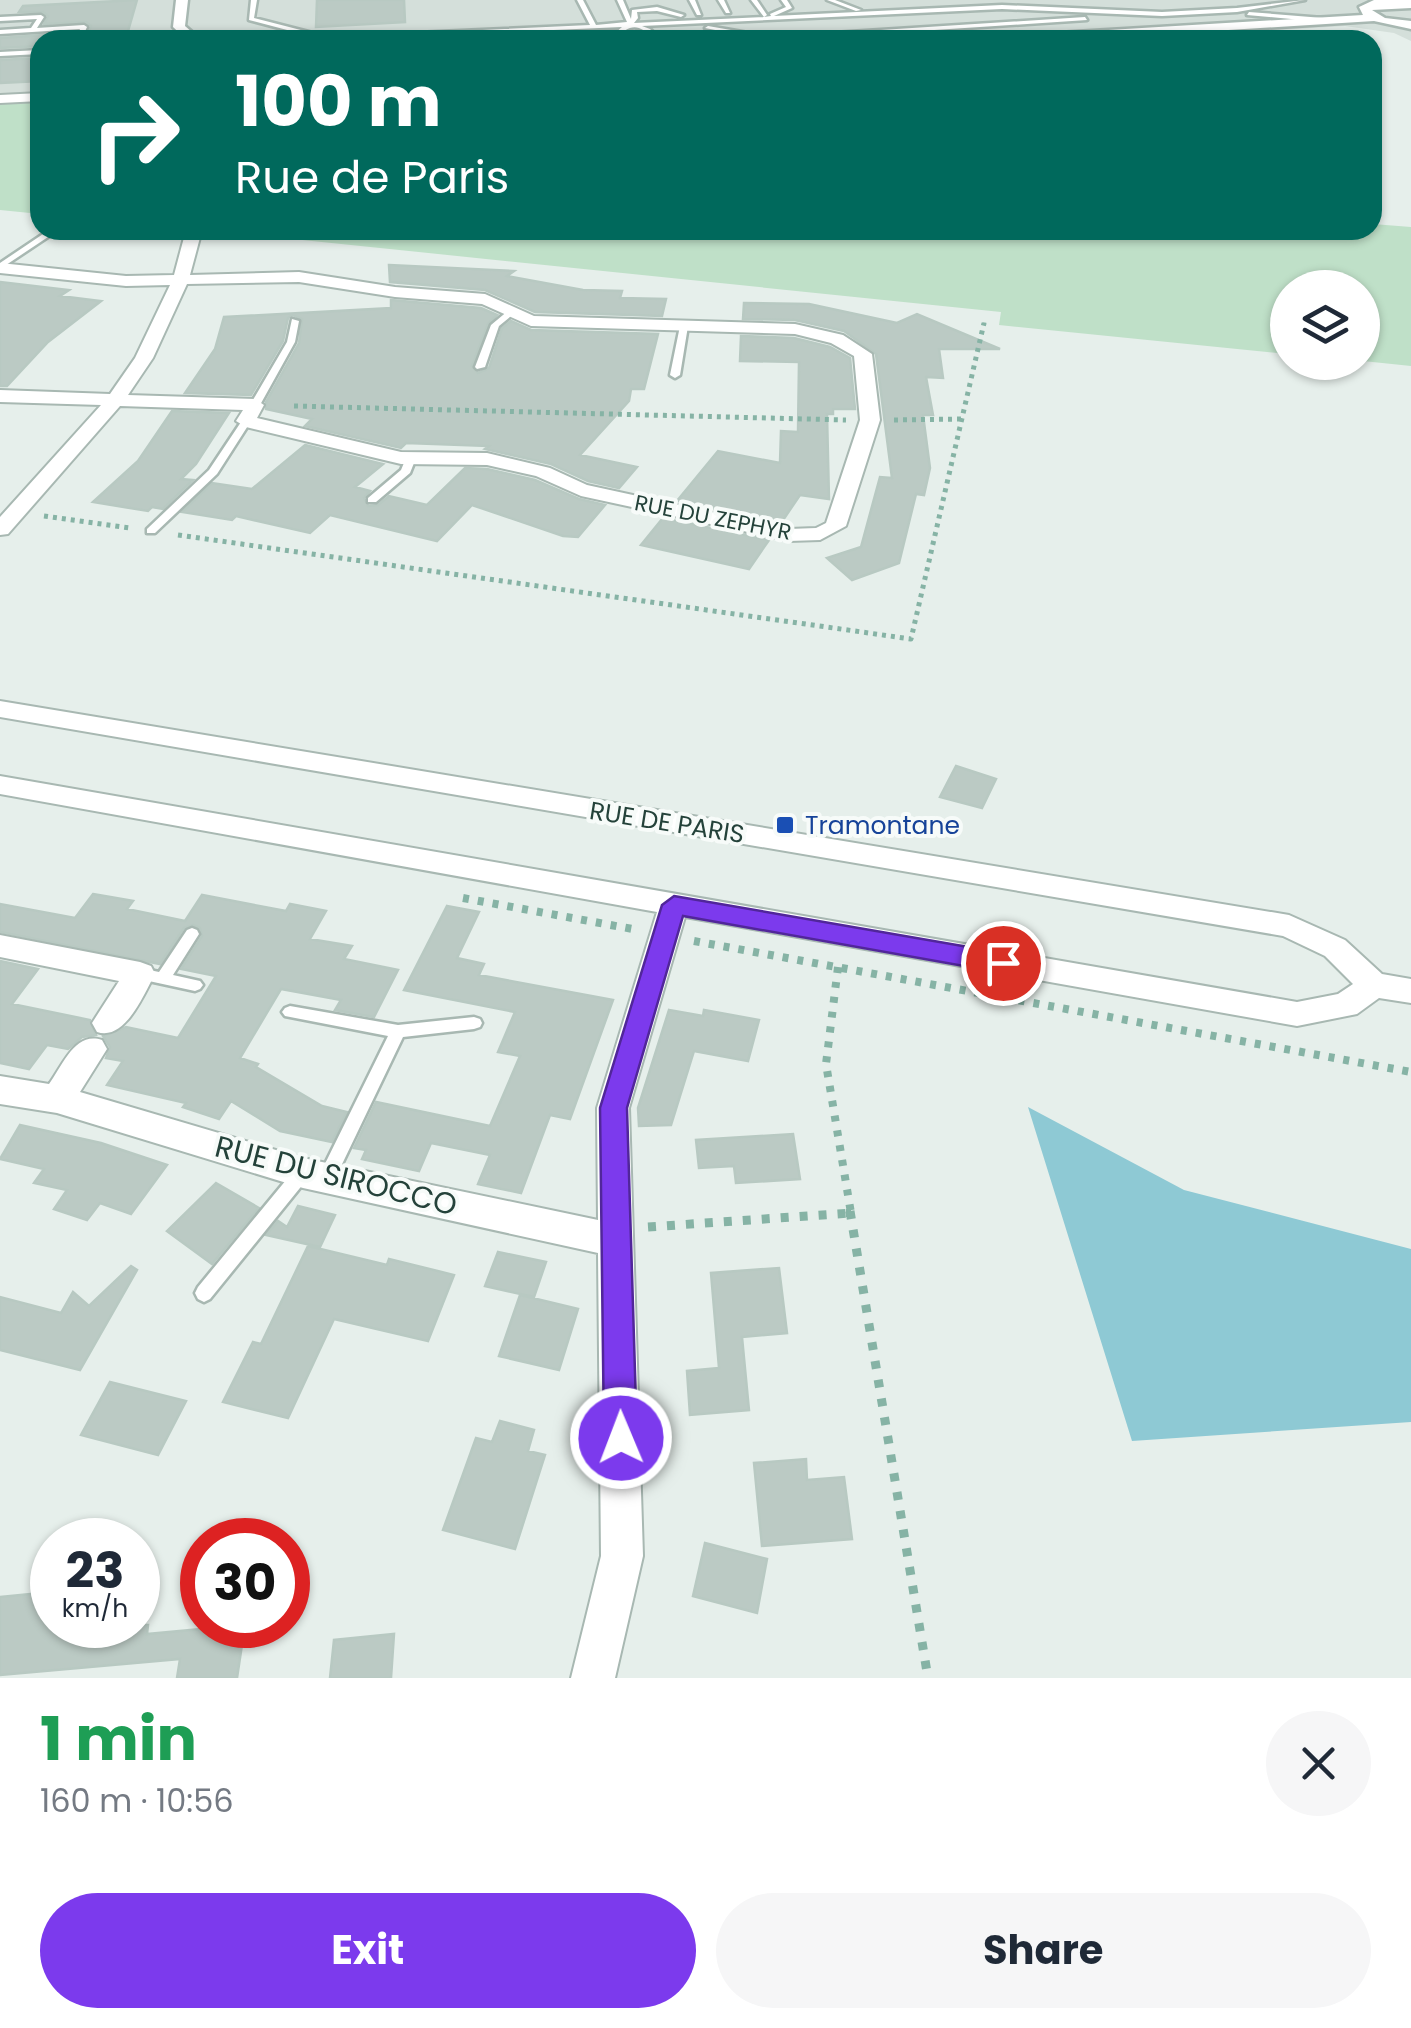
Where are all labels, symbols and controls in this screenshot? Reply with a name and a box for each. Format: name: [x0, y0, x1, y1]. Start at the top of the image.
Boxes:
text: 100 m: [235, 52, 442, 151]
icon: right: [70, 70, 200, 200]
text: Rue de Paris: [235, 146, 509, 209]
map controls: [1270, 270, 1380, 380]
button: layers: [1270, 270, 1380, 380]
street label: RUE DU ZEPHYR: [632, 487, 794, 548]
street label: RUE DE PARIS: [587, 793, 747, 852]
place label: Tramontane: [805, 808, 960, 843]
marker: Tramontane: [774, 814, 796, 836]
pin: [961, 921, 1046, 1006]
icon: arrive: [976, 936, 1031, 991]
street label: RUE DU SIROCCO: [211, 1125, 462, 1226]
position arrow: [569, 1386, 673, 1490]
speed limit sign: 30: [180, 1518, 310, 1648]
text: 23: [66, 1535, 124, 1606]
text: km/h: [62, 1591, 128, 1626]
text: 1 min: [40, 1697, 197, 1781]
button: close: [1266, 1711, 1371, 1816]
text: 160 m · 10:56: [40, 1778, 234, 1823]
button: Exit: [40, 1893, 696, 2008]
button: Share: [716, 1893, 1371, 2008]

